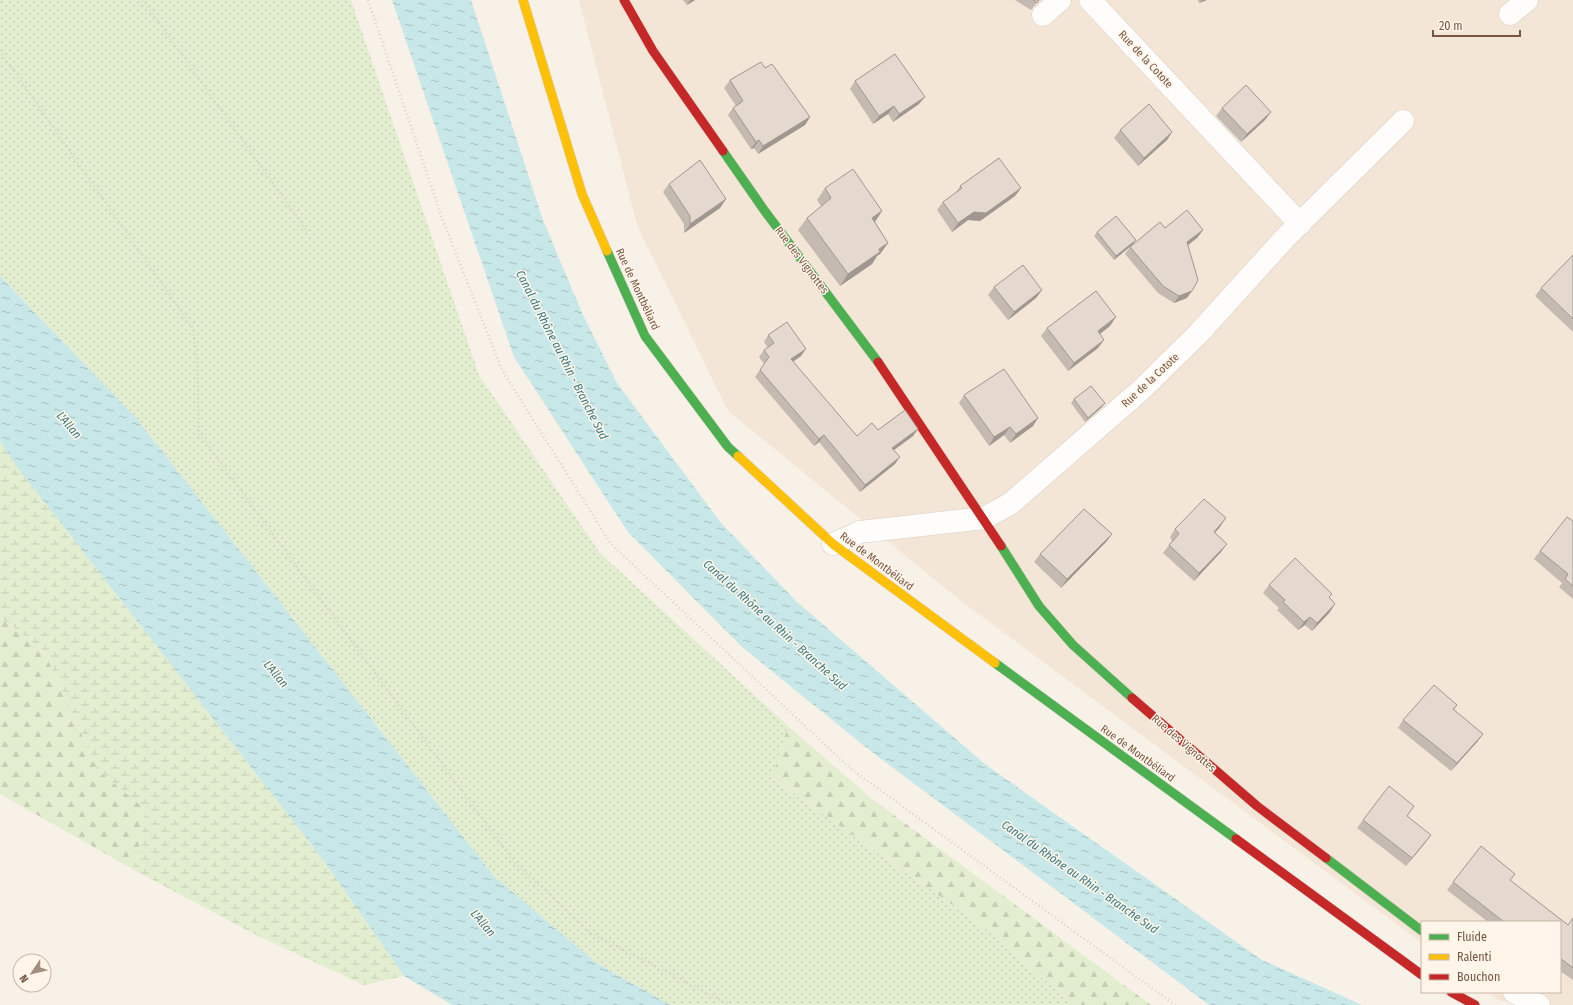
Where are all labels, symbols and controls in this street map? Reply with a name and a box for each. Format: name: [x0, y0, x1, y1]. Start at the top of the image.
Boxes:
scale bar: [1433, 12, 1520, 38]
text: 20 m: [1439, 19, 1463, 33]
street label: Rue de la Cotote: [1116, 28, 1176, 91]
street label: Rue des Vignottes: [772, 224, 831, 297]
street label: Rue de Montbéliard: [613, 246, 662, 332]
water label: Canal du Rhône au Rhin - Branche Sud: [513, 268, 611, 442]
street label: Rue de la Cotote: [1119, 350, 1182, 410]
water label: L'Allan: [54, 409, 84, 441]
street label: Rue de Montbéliard: [837, 530, 916, 593]
water label: Canal du Rhône au Rhin - Branche Sud: [700, 557, 850, 693]
water label: L'Allan: [261, 658, 291, 690]
street label: Rue des Vignottes: [1149, 712, 1219, 775]
street label: Rue de Montbéliard: [1098, 722, 1177, 785]
water label: Canal du Rhône au Rhin - Branche Sud: [999, 817, 1161, 937]
water label: L'Allan: [468, 907, 498, 939]
legend: [1421, 921, 1561, 993]
text: Fluide: [1457, 930, 1487, 944]
text: Ralenti: [1457, 950, 1492, 964]
north arrow: [12, 953, 52, 993]
text: Bouchon: [1457, 970, 1500, 984]
text: N: [17, 972, 31, 985]

